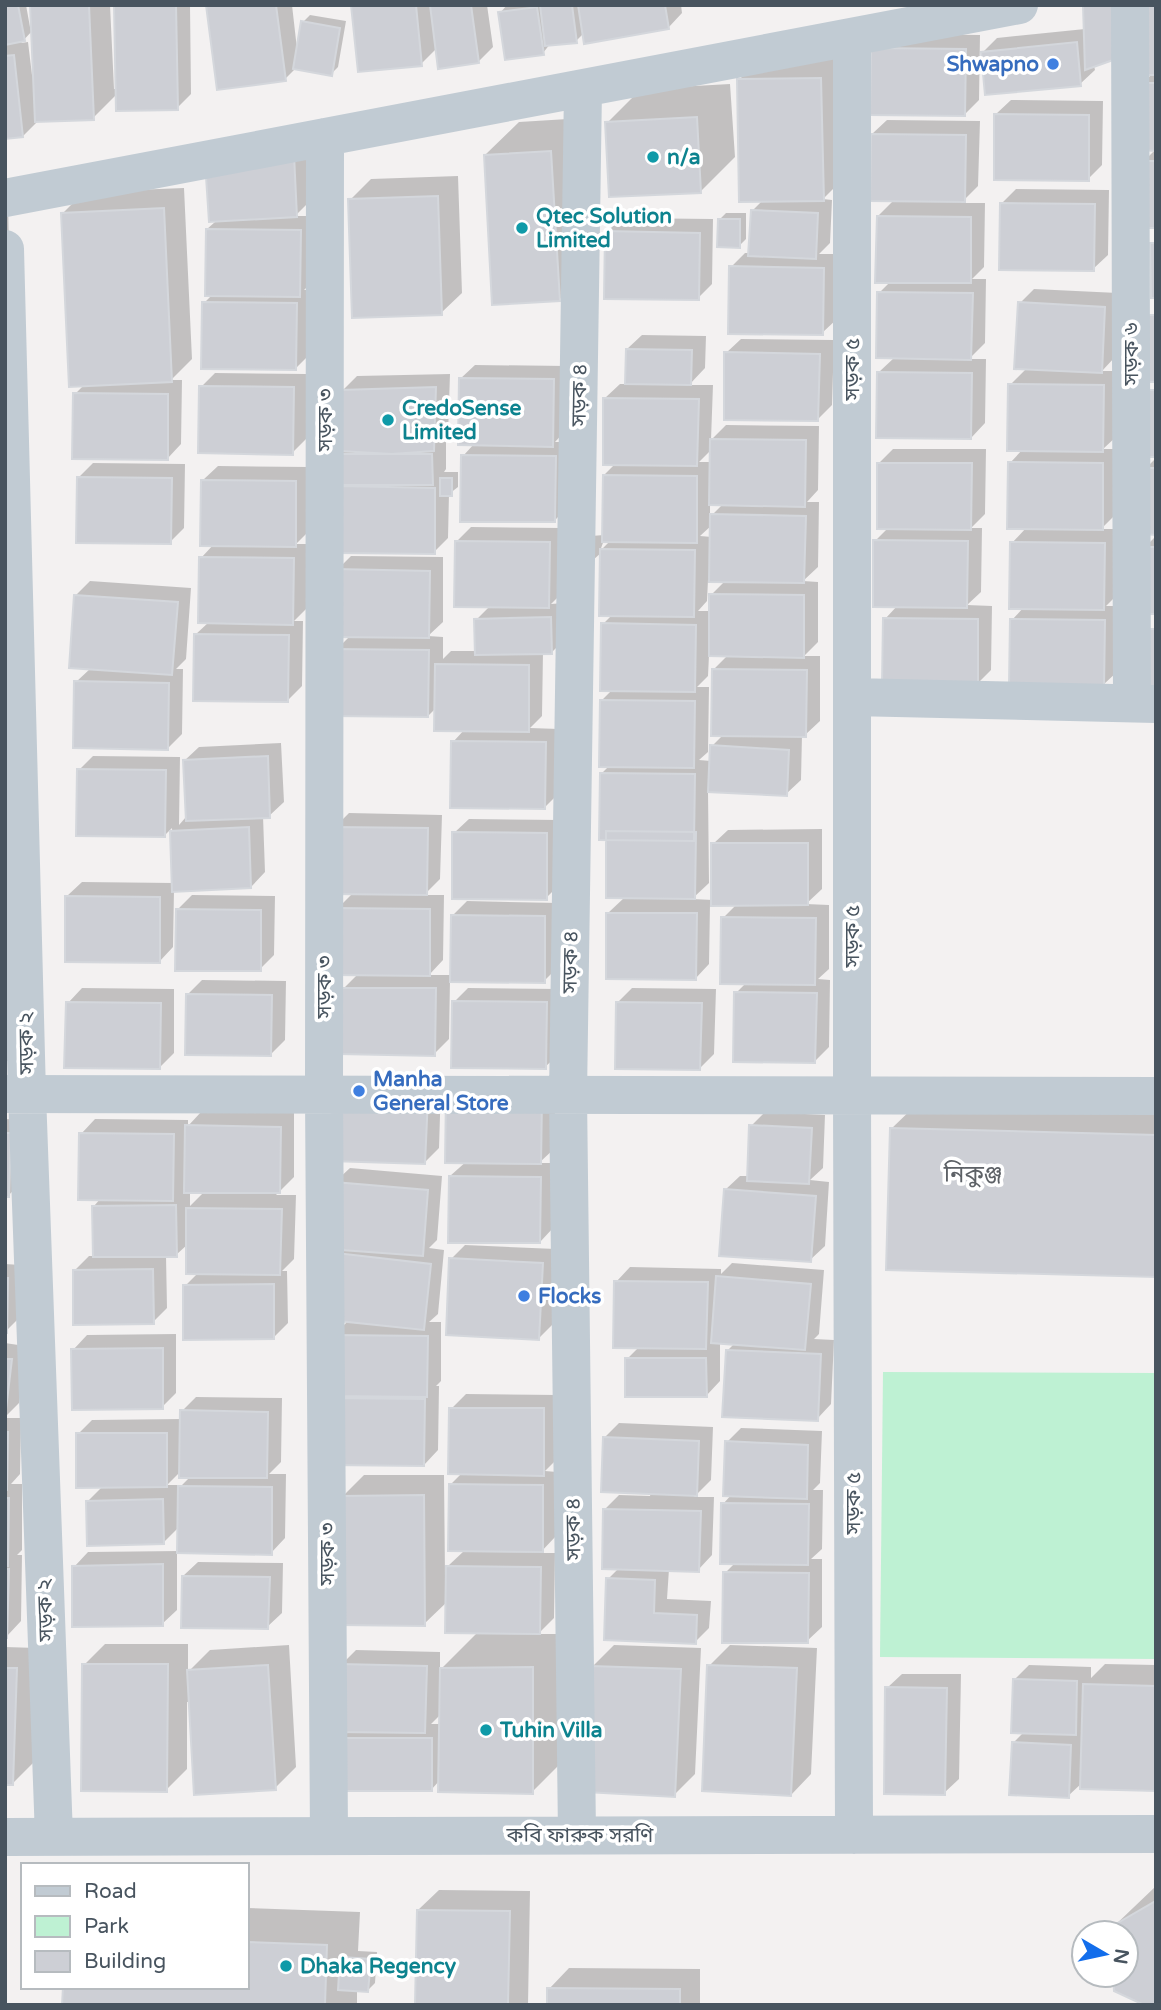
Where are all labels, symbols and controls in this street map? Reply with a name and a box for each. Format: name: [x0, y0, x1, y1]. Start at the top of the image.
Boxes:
place label: Shwapno: [947, 52, 1039, 77]
marker: Shwapno: [1045, 56, 1061, 72]
place label: n/a: [667, 145, 700, 170]
marker: n/a: [645, 149, 661, 165]
place label: Qtec Solution Limited: [536, 204, 672, 253]
marker: Qtec Solution Limited: [514, 220, 530, 236]
street label: সড়ক ৬: [1119, 323, 1144, 386]
street label: সড়ক ৫: [840, 338, 865, 401]
street label: সড়ক ৪: [566, 363, 593, 428]
street label: সড়ক ৩: [313, 389, 338, 452]
place label: CredoSense Limited: [402, 396, 521, 445]
marker: CredoSense Limited: [380, 412, 396, 428]
street label: সড়ক ৫: [840, 905, 865, 968]
street label: সড়ক ৪: [557, 930, 584, 995]
street label: সড়ক ৩: [312, 956, 337, 1019]
street label: সড়ক ২: [13, 1011, 40, 1076]
place label: Manha General Store: [373, 1067, 509, 1116]
marker: Manha General Store: [351, 1083, 367, 1099]
district label: নিকুঞ্জ: [943, 1160, 1002, 1189]
place label: Flocks: [538, 1284, 601, 1309]
marker: Flocks: [516, 1288, 532, 1304]
street label: সড়ক ৫: [841, 1472, 866, 1535]
street label: সড়ক ৪: [560, 1497, 587, 1562]
street label: সড়ক ৩: [315, 1523, 340, 1586]
street label: সড়ক ২: [32, 1578, 59, 1643]
place label: Tuhin Villa: [499, 1718, 602, 1743]
marker: Tuhin Villa: [478, 1722, 494, 1738]
street label: কবি ফারুক সরণি: [506, 1823, 654, 1848]
legend: [21, 1863, 248, 1989]
text: Road: [84, 1879, 137, 1904]
text: Park: [84, 1914, 129, 1939]
north arrow: [1070, 1919, 1140, 1989]
text: N: [1109, 1947, 1133, 1966]
text: Building: [84, 1949, 166, 1974]
place label: Dhaka Regency: [300, 1954, 457, 1979]
marker: Dhaka Regency: [278, 1958, 294, 1974]

